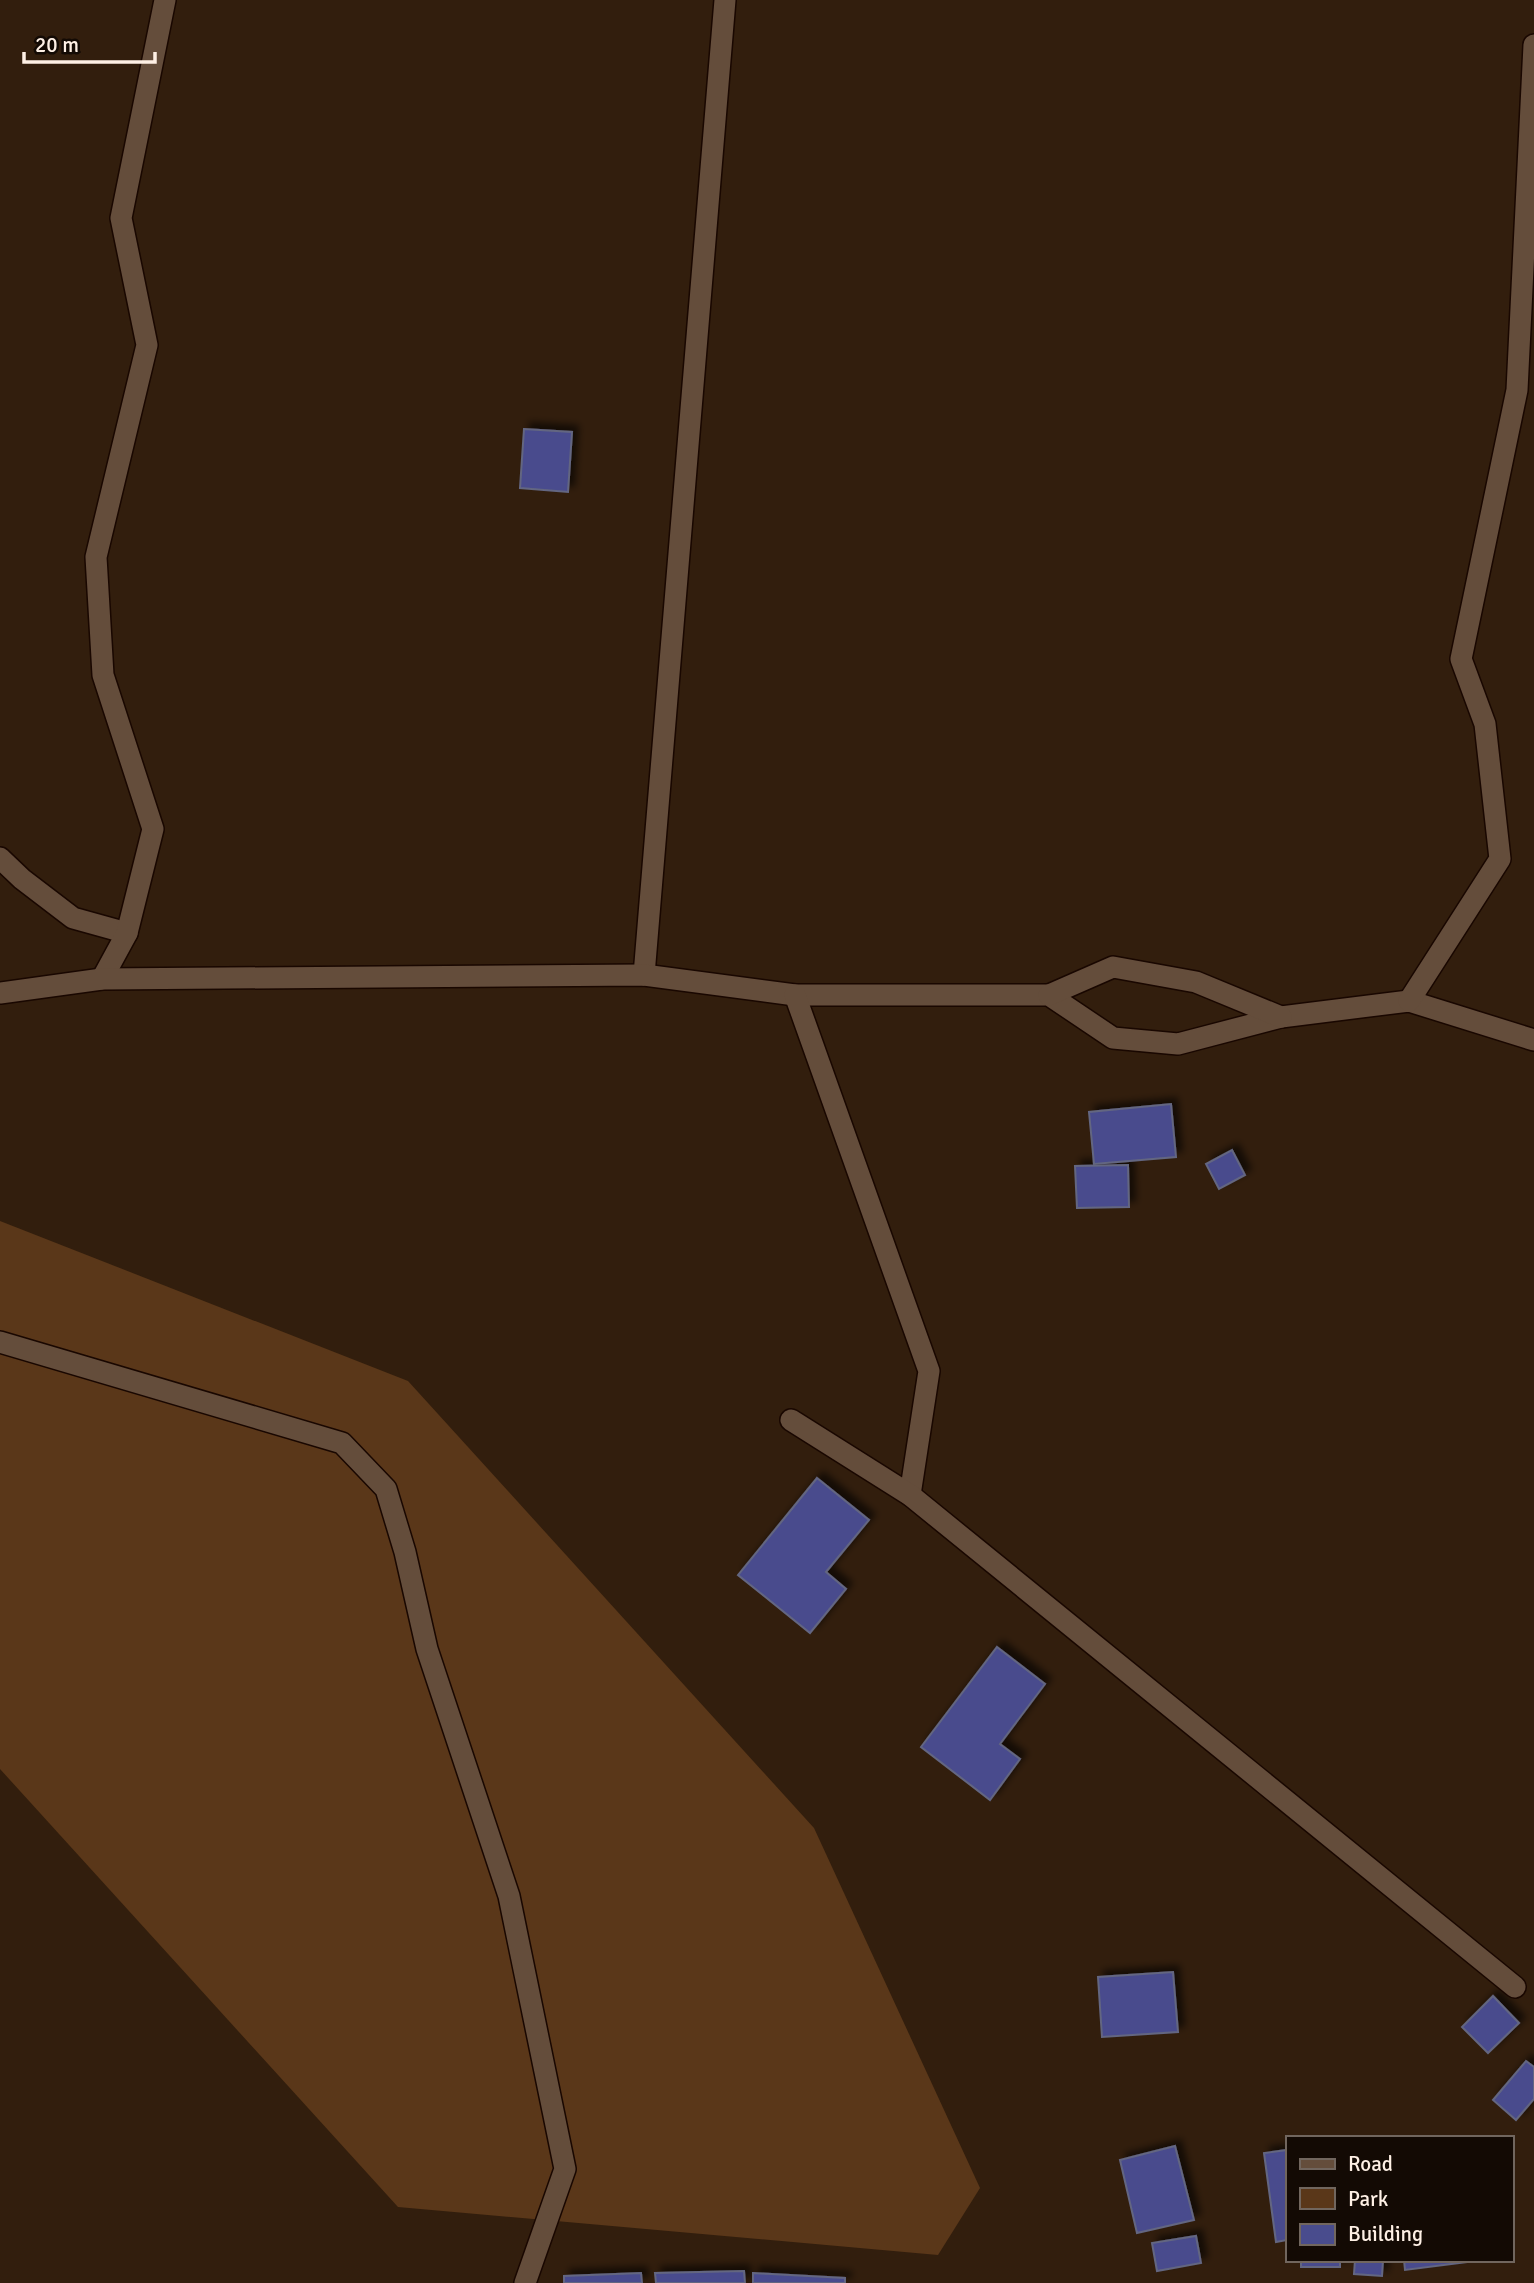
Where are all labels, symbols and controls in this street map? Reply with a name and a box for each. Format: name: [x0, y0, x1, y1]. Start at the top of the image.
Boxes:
scale bar: [24, 21, 156, 65]
text: 20 m: [35, 32, 79, 58]
legend: [1286, 2136, 1513, 2262]
text: Road: [1348, 2151, 1393, 2177]
text: Park: [1348, 2186, 1389, 2212]
text: Building: [1348, 2221, 1423, 2247]

